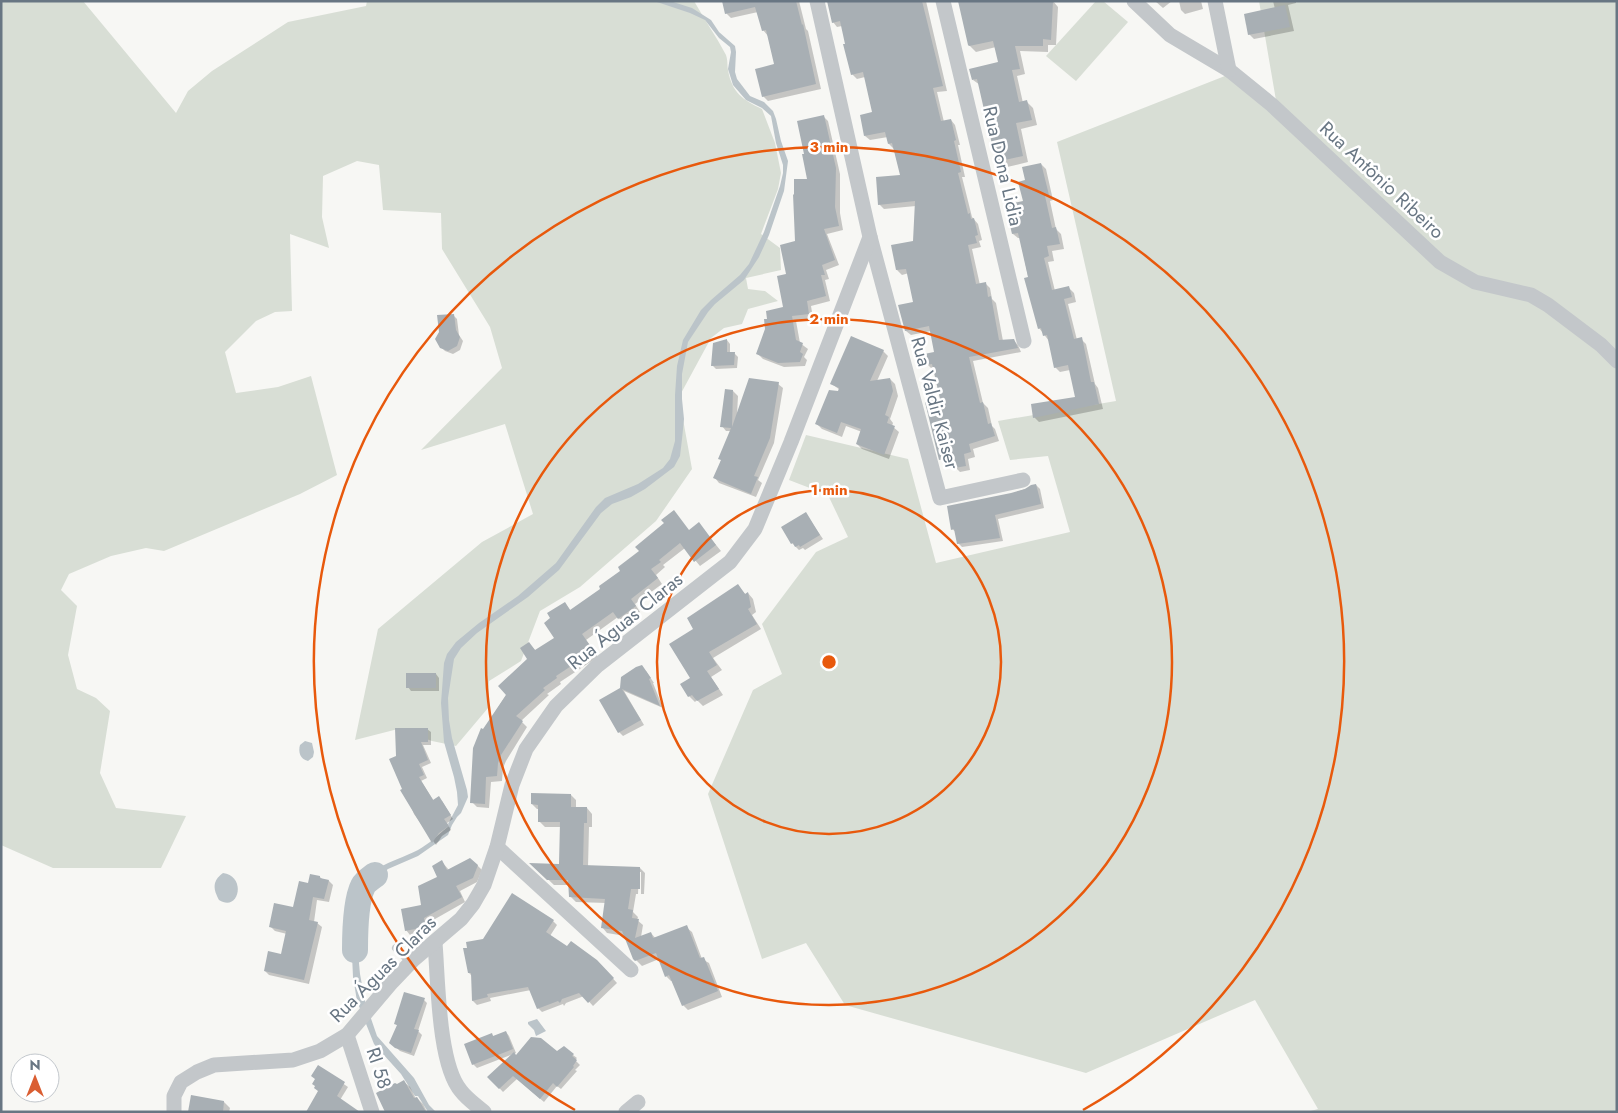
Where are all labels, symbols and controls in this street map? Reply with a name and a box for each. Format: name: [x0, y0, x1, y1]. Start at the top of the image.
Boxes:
street label: Rua Dona Lidia: [976, 104, 1030, 228]
street label: Rua Antônio Ribeiro: [1314, 115, 1450, 245]
text: 3 min: [810, 136, 848, 158]
text: 2 min: [809, 308, 849, 330]
street label: Rua Valdir Kaiser: [904, 334, 966, 473]
text: 1 min: [810, 479, 848, 501]
street label: Rua Águas Claras: [562, 566, 689, 676]
centre of rings: [820, 653, 838, 671]
street label: Rua Águas Claras: [324, 909, 443, 1028]
street label: RI 58: [360, 1044, 398, 1092]
north arrow: [10, 1053, 60, 1103]
text: N: [29, 1055, 41, 1075]

